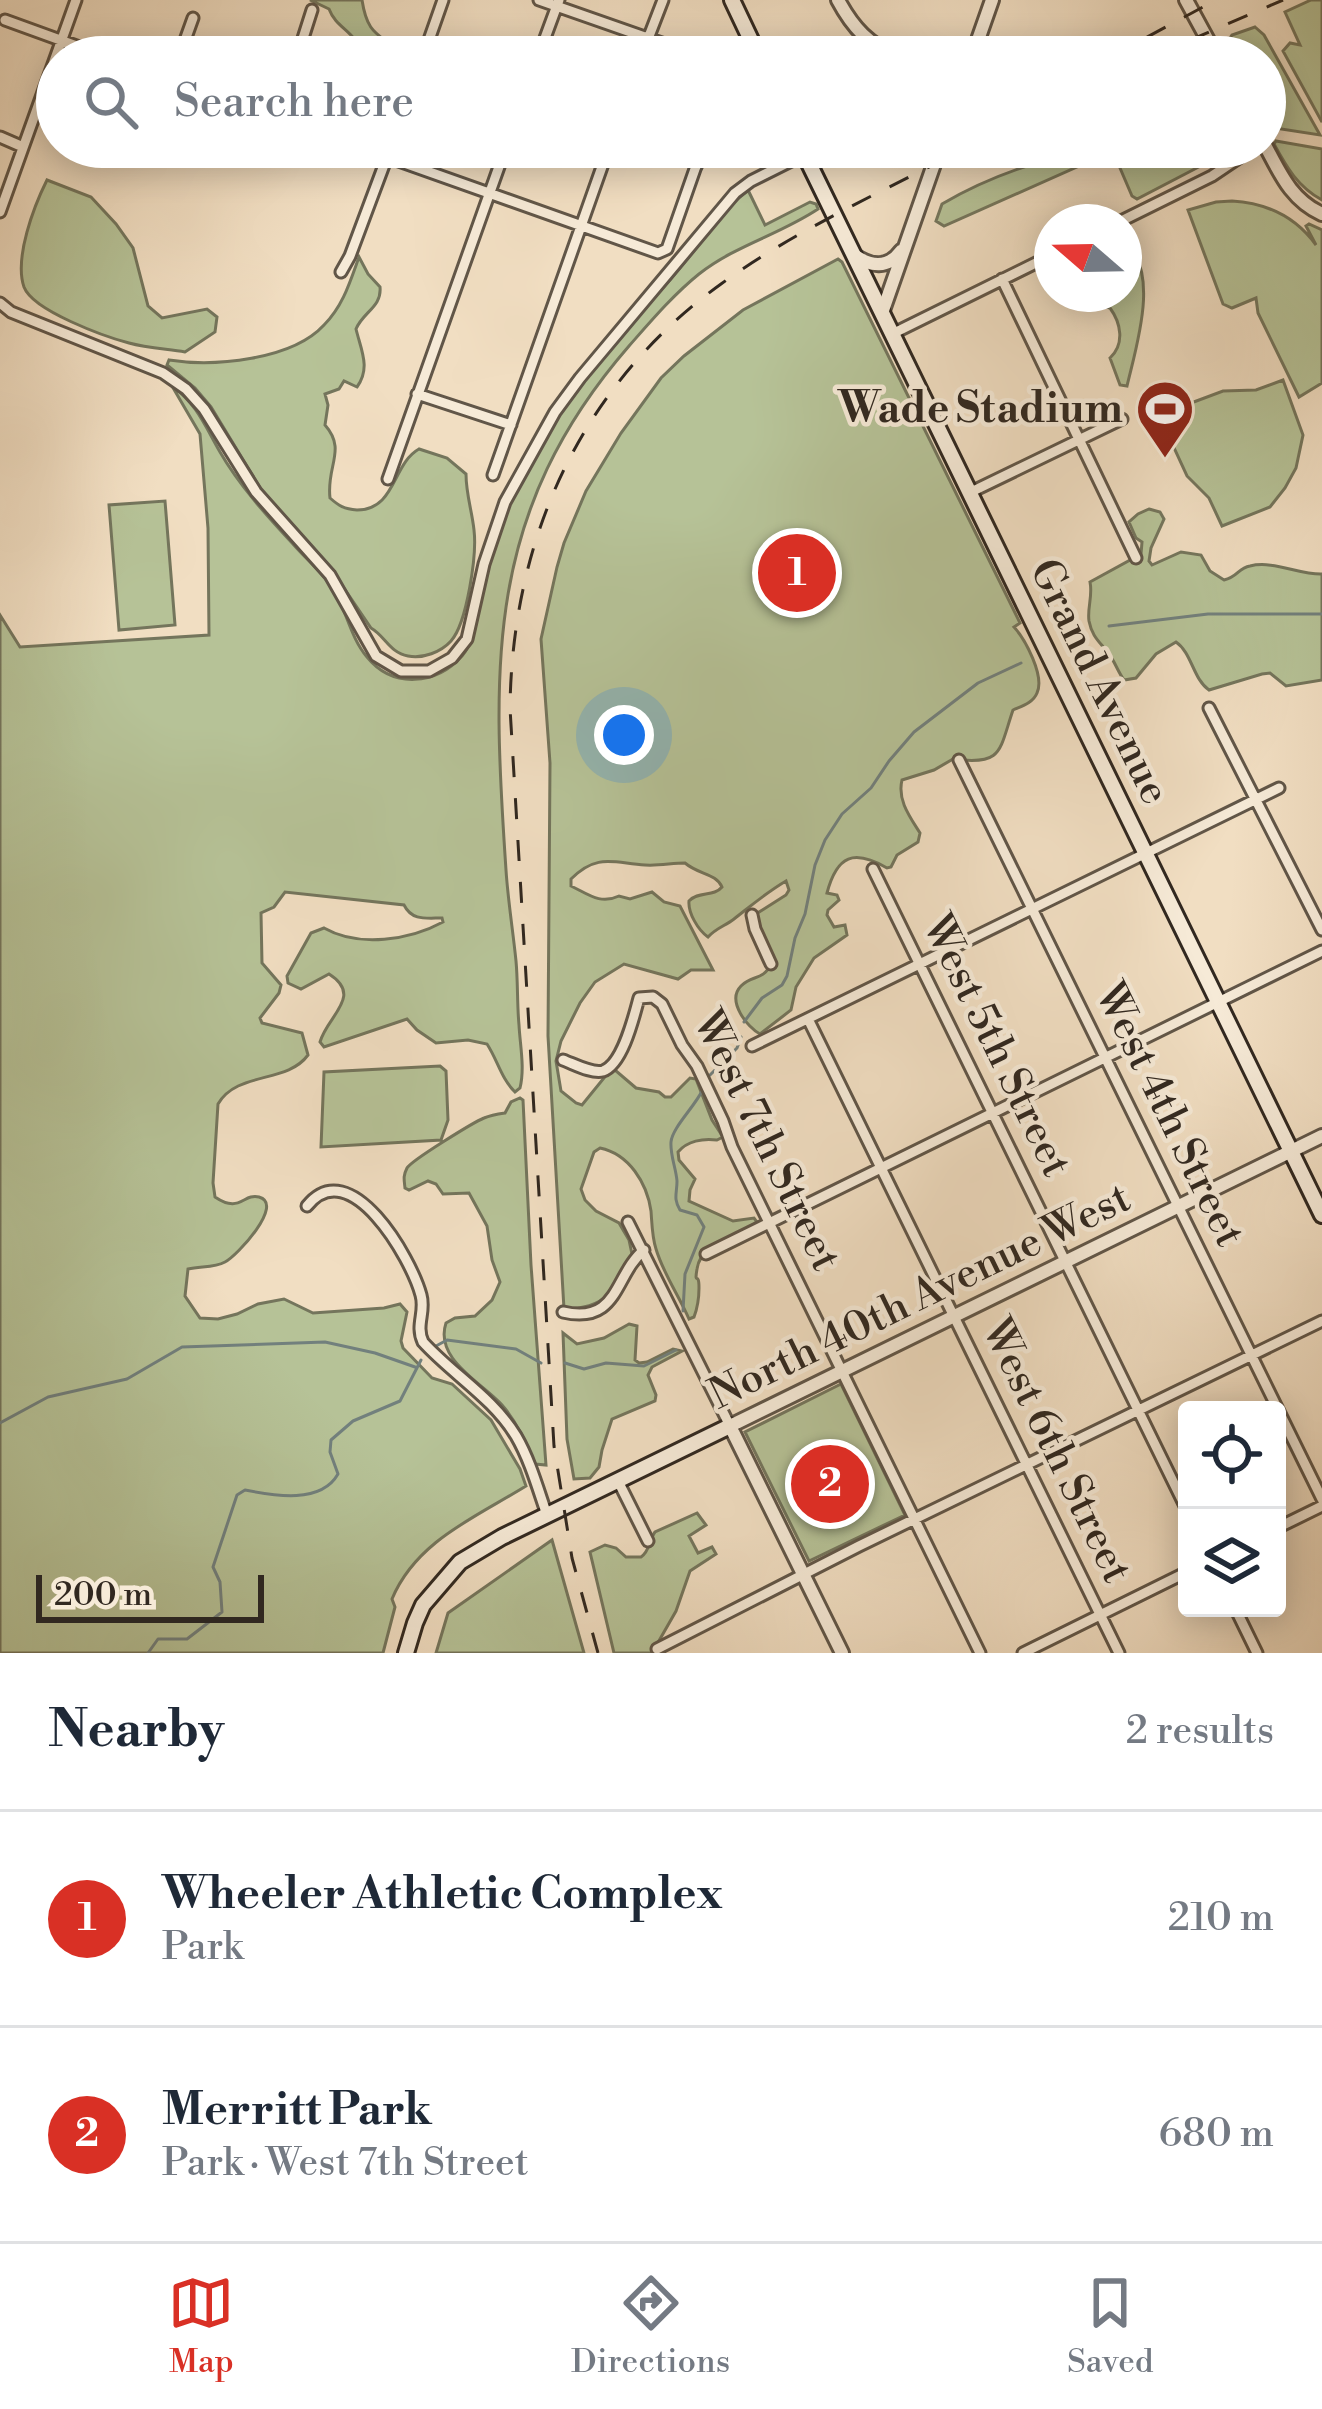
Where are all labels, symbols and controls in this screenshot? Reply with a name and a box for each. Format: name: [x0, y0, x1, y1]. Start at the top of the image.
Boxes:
search box: [36, 36, 1286, 168]
icon: search: [78, 69, 144, 135]
text: Search here: [174, 74, 414, 131]
north arrow: [1034, 204, 1142, 312]
sports icon: Wade Stadium: [1134, 378, 1196, 460]
place label: Wade Stadium: [837, 383, 1123, 436]
pin: 1: [758, 528, 836, 618]
street label: Grand Avenue: [1017, 551, 1181, 813]
your location: [594, 705, 654, 765]
street label: West 5th Street: [909, 904, 1082, 1186]
street label: West 4th Street: [1081, 973, 1256, 1256]
street label: West 7th Street: [679, 1000, 852, 1280]
street label: North 40th Avenue West: [701, 1172, 1139, 1422]
street label: West 6th Street: [968, 1308, 1143, 1592]
map controls: [1178, 1401, 1286, 1617]
button: locate: [1178, 1401, 1286, 1509]
pin: 2: [791, 1439, 869, 1529]
button: layers: [1178, 1509, 1286, 1617]
scale bar: [36, 1569, 264, 1622]
text: 200 m: [54, 1575, 152, 1616]
text: Nearby: [48, 1699, 224, 1763]
text: 2 results: [1126, 1707, 1274, 1756]
text: Wheeler Athletic Complex: [162, 1866, 723, 1923]
text: 1: [78, 1894, 96, 1943]
text: 210 m: [1168, 1894, 1274, 1943]
text: Park: [162, 1923, 243, 1972]
text: Merritt Park: [162, 2082, 432, 2139]
text: 2: [75, 2110, 99, 2159]
text: 680 m: [1158, 2110, 1274, 2159]
text: Park · West 7th Street: [162, 2139, 529, 2188]
tab: Map: [168, 2270, 234, 2383]
tab: Directions: [571, 2270, 730, 2383]
tab: Saved: [1067, 2270, 1154, 2383]

